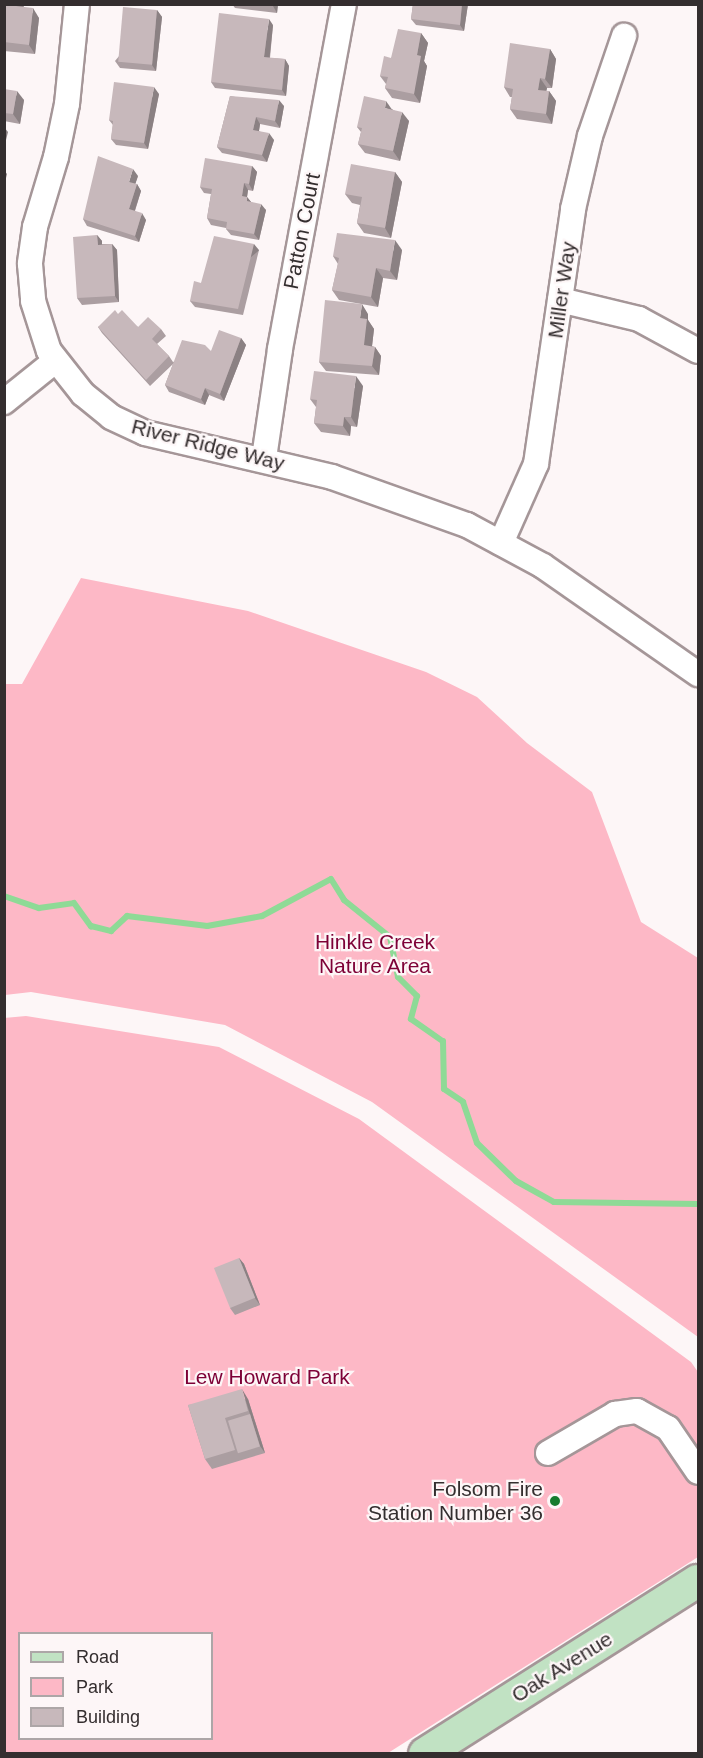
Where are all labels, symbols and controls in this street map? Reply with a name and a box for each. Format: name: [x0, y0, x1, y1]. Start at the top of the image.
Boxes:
street label: Patton Court: [278, 171, 326, 291]
street label: Miller Way: [543, 240, 581, 340]
street label: River Ridge Way: [129, 414, 287, 476]
park label: Hinkle Creek Nature Area: [315, 929, 435, 979]
park label: Lew Howard Park: [184, 1364, 350, 1390]
place label: Folsom Fire Station Number 36: [368, 1476, 543, 1526]
marker: Folsom Fire Station Number 36: [548, 1494, 562, 1508]
street label: Oak Avenue: [506, 1626, 618, 1708]
legend: [18, 1632, 213, 1740]
text: Road: [76, 1647, 119, 1667]
text: Park: [76, 1677, 113, 1697]
text: Building: [76, 1707, 140, 1727]

